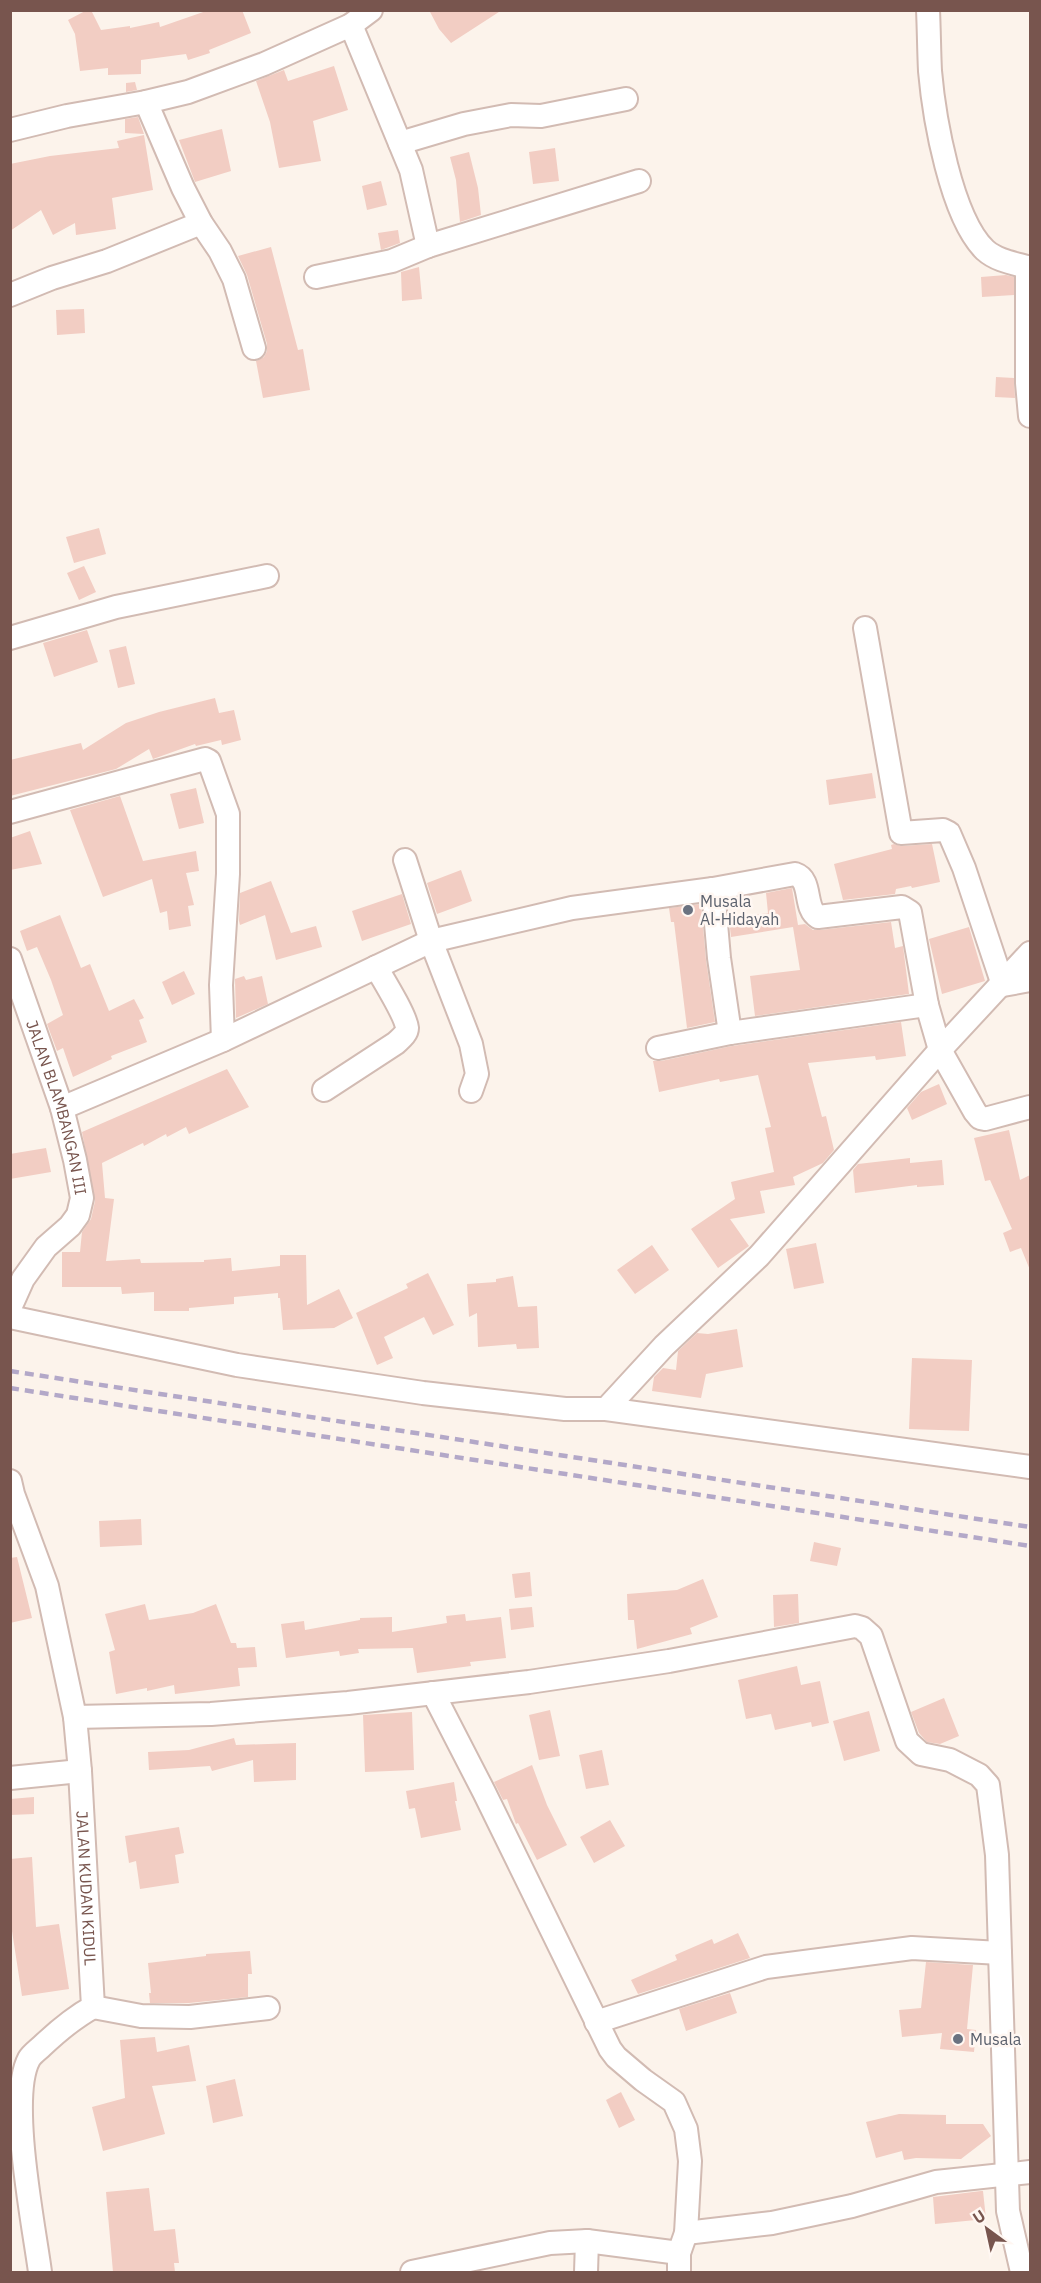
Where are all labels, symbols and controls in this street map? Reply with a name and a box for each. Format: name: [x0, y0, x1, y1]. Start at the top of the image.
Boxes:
place label: Musala Al-Hidayah: [700, 891, 779, 929]
marker: Musala Al-Hidayah: [681, 903, 695, 917]
street label: JALAN BLAMBANGAN III: [22, 1017, 91, 1197]
street label: JALAN KUDAN KIDUL: [72, 1810, 101, 1966]
place label: Musala: [970, 2029, 1022, 2049]
marker: Musala: [951, 2032, 965, 2046]
north arrow: [957, 2199, 1017, 2259]
text: U: [969, 2205, 989, 2228]

